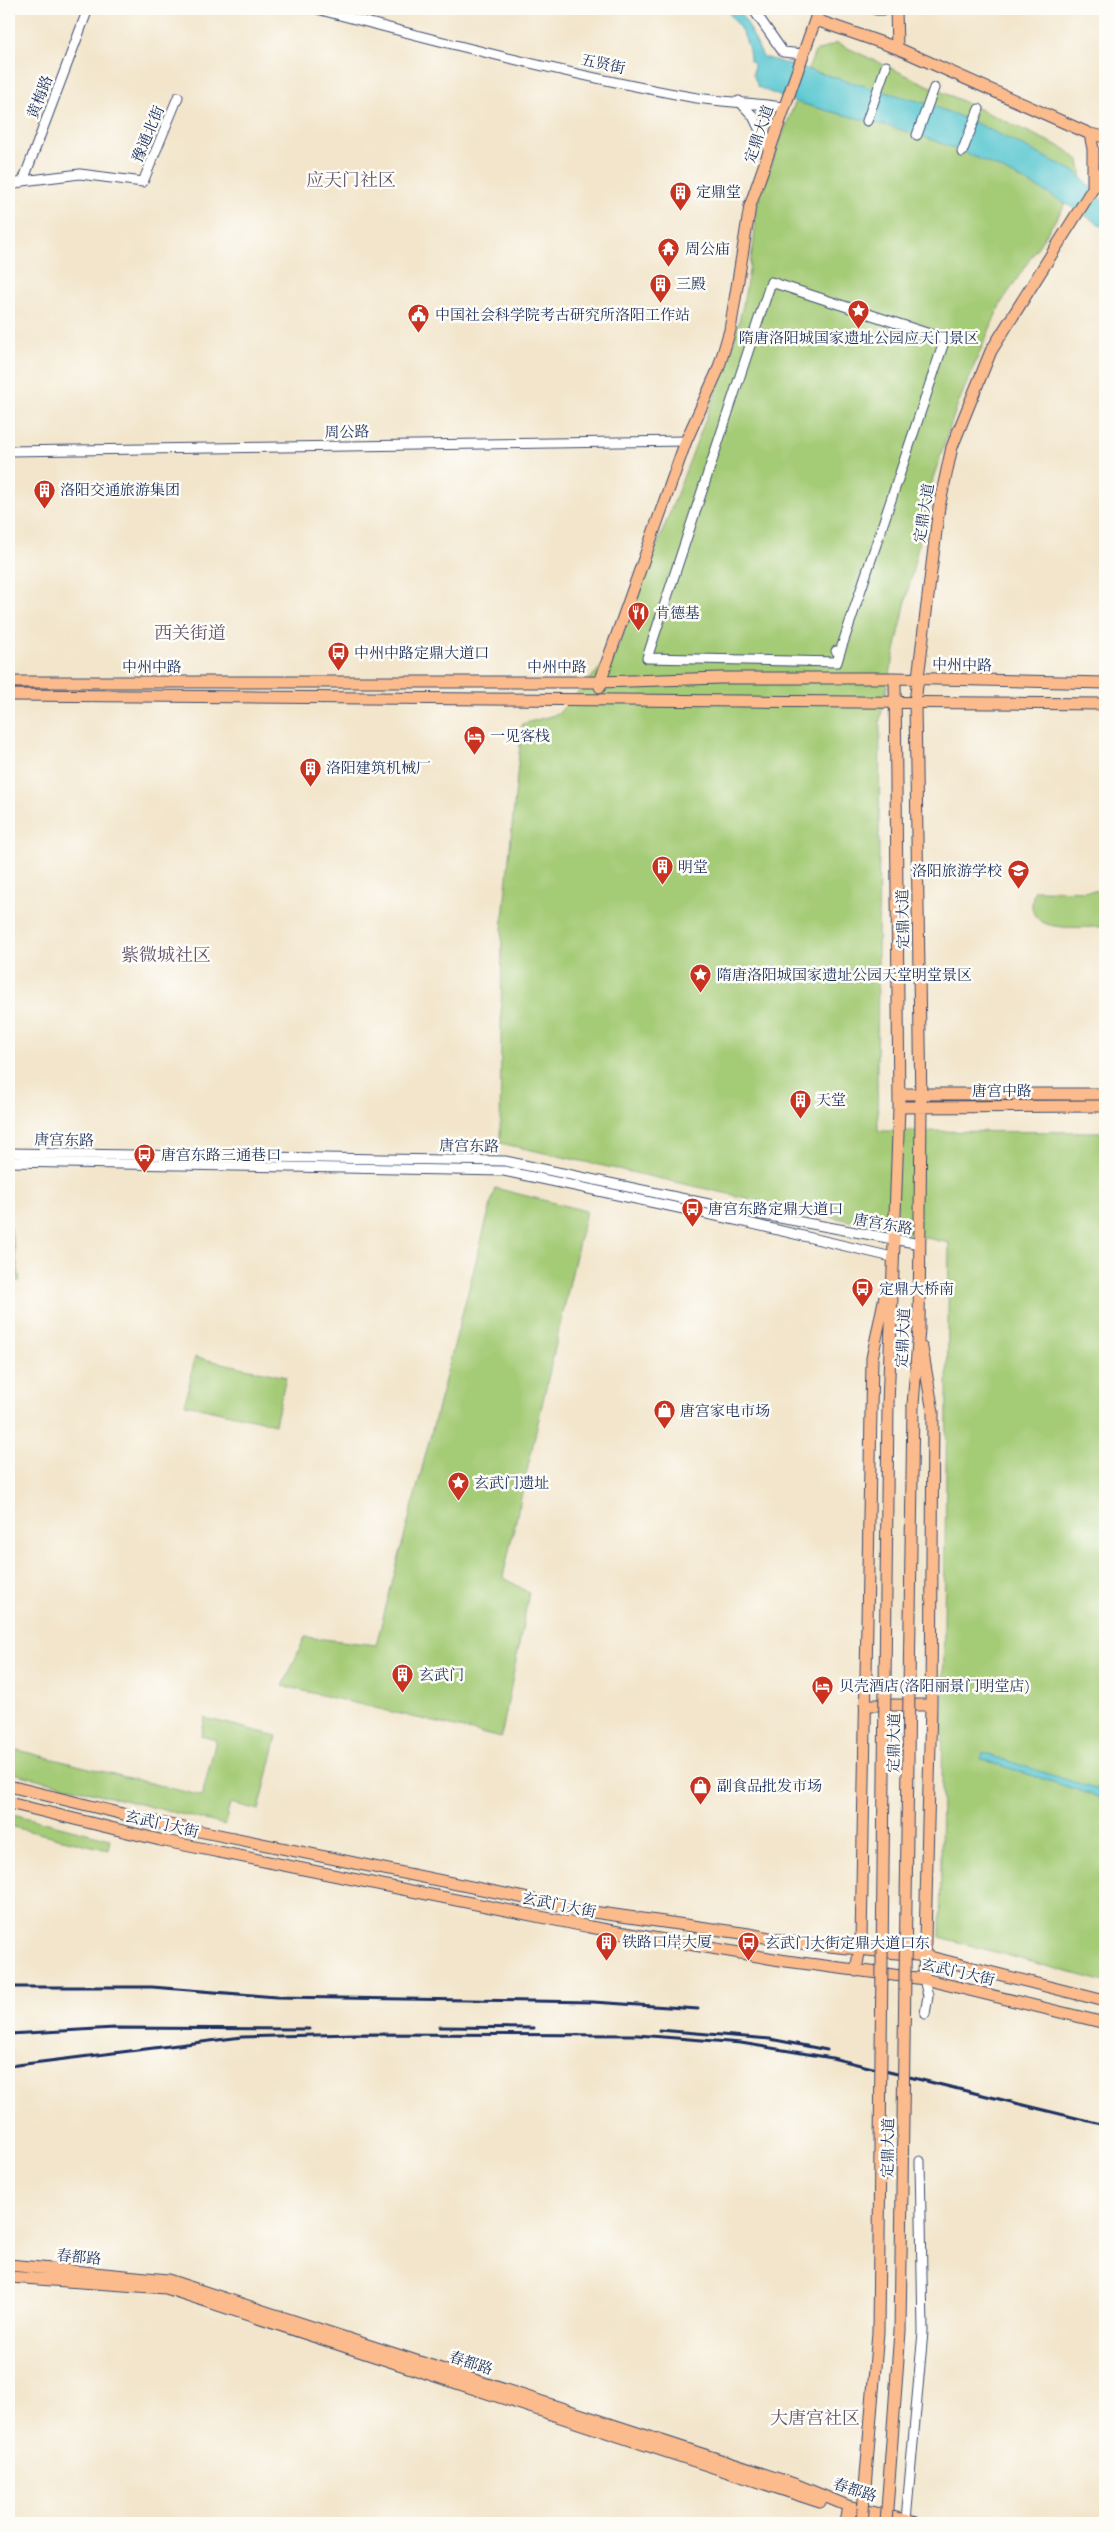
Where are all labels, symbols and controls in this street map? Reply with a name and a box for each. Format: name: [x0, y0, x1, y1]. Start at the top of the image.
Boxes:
street label: 五贤街: [579, 51, 627, 77]
street label: 黄梅路: [24, 73, 56, 121]
street label: 豫通北街: [129, 103, 168, 165]
street label: 定鼎大道: [742, 103, 777, 165]
district label: 应天门社区: [306, 170, 396, 190]
building icon: 定鼎堂: [668, 180, 692, 211]
place label: 定鼎堂: [696, 184, 741, 201]
temple icon: 周公庙: [657, 237, 681, 268]
place label: 周公庙: [685, 241, 730, 258]
building icon: 三殿: [648, 272, 672, 303]
place label: 三殿: [676, 276, 706, 293]
place icon: 隋唐洛阳城国家遗址公园应天门景区: [847, 298, 871, 329]
public building icon: 中国社会科学院考古研究所洛阳工作站: [407, 303, 431, 334]
place label: 中国社会科学院考古研究所洛阳工作站: [435, 307, 690, 324]
place label: 隋唐洛阳城国家遗址公园应天门景区: [739, 330, 979, 347]
street label: 周公路: [324, 424, 370, 441]
building icon: 洛阳交通旅游集团: [32, 478, 56, 509]
place label: 洛阳交通旅游集团: [60, 482, 180, 499]
street label: 定鼎大道: [911, 482, 938, 544]
restaurant icon: 肯德基: [627, 601, 651, 632]
place label: 肯德基: [655, 605, 700, 622]
district label: 西关街道: [154, 623, 226, 643]
bus stop icon: 中州中路定鼎大道口: [326, 641, 350, 672]
place label: 中州中路定鼎大道口: [354, 645, 489, 662]
street label: 中州中路: [932, 656, 992, 675]
street label: 中州中路: [122, 659, 182, 676]
street label: 中州中路: [527, 659, 587, 676]
hotel icon: 一见客栈: [462, 724, 486, 755]
place label: 一见客栈: [490, 728, 550, 745]
building icon: 洛阳建筑机械厂: [298, 756, 322, 787]
place label: 洛阳建筑机械厂: [326, 760, 431, 777]
building icon: 明堂: [650, 855, 674, 886]
place label: 明堂: [678, 859, 708, 876]
school or university icon: 洛阳旅游学校: [1006, 859, 1030, 890]
place label: 洛阳旅游学校: [912, 863, 1002, 880]
street label: 定鼎大道: [894, 889, 913, 949]
district label: 紫微城社区: [121, 945, 211, 965]
place icon: 隋唐洛阳城国家遗址公园天堂明堂景区: [689, 963, 713, 994]
place label: 隋唐洛阳城国家遗址公园天堂明堂景区: [717, 967, 972, 984]
street label: 唐宫中路: [972, 1083, 1032, 1100]
building icon: 天堂: [788, 1088, 812, 1119]
place label: 天堂: [816, 1092, 846, 1109]
street label: 唐宫东路: [34, 1131, 94, 1150]
street label: 唐宫东路: [439, 1137, 499, 1156]
bus stop icon: 唐宫东路三通巷口: [133, 1143, 157, 1174]
place label: 唐宫东路三通巷口: [161, 1147, 281, 1164]
bus stop icon: 唐宫东路定鼎大道口: [680, 1197, 704, 1228]
place label: 唐宫东路定鼎大道口: [708, 1201, 843, 1218]
street label: 唐宫东路: [852, 1211, 914, 1238]
bus stop icon: 定鼎大桥南: [851, 1277, 875, 1308]
place label: 定鼎大桥南: [879, 1281, 954, 1298]
street label: 定鼎大道: [893, 1308, 914, 1368]
shop icon: 唐宫家电市场: [652, 1399, 676, 1430]
place label: 唐宫家电市场: [680, 1403, 770, 1420]
place icon: 玄武门遗址: [446, 1471, 470, 1502]
place label: 玄武门遗址: [474, 1475, 549, 1492]
building icon: 玄武门: [391, 1663, 415, 1694]
place label: 玄武门: [419, 1667, 464, 1684]
hotel icon: 贝壳酒店(洛阳丽景门明堂店): [811, 1674, 835, 1705]
place label: 贝壳酒店(洛阳丽景门明堂店): [839, 1678, 1030, 1695]
street label: 定鼎大道: [885, 1713, 904, 1773]
shop icon: 副食品批发市场: [689, 1774, 713, 1805]
place label: 副食品批发市场: [717, 1778, 822, 1795]
street label: 玄武门大街: [123, 1808, 200, 1841]
street label: 玄武门大街: [520, 1890, 597, 1921]
building icon: 铁路口岸大厦: [594, 1930, 618, 1961]
bus stop icon: 玄武门大街定鼎大道口东: [737, 1931, 761, 1962]
place label: 铁路口岸大厦: [622, 1934, 712, 1951]
place label: 玄武门大街定鼎大道口东: [765, 1935, 930, 1952]
street label: 玄武门大街: [919, 1956, 996, 1989]
street label: 定鼎大道: [879, 2118, 898, 2178]
street label: 春都路: [56, 2247, 102, 2268]
street label: 春都路: [447, 2348, 495, 2379]
district label: 大唐宫社区: [770, 2408, 860, 2428]
street label: 春都路: [831, 2475, 879, 2506]

